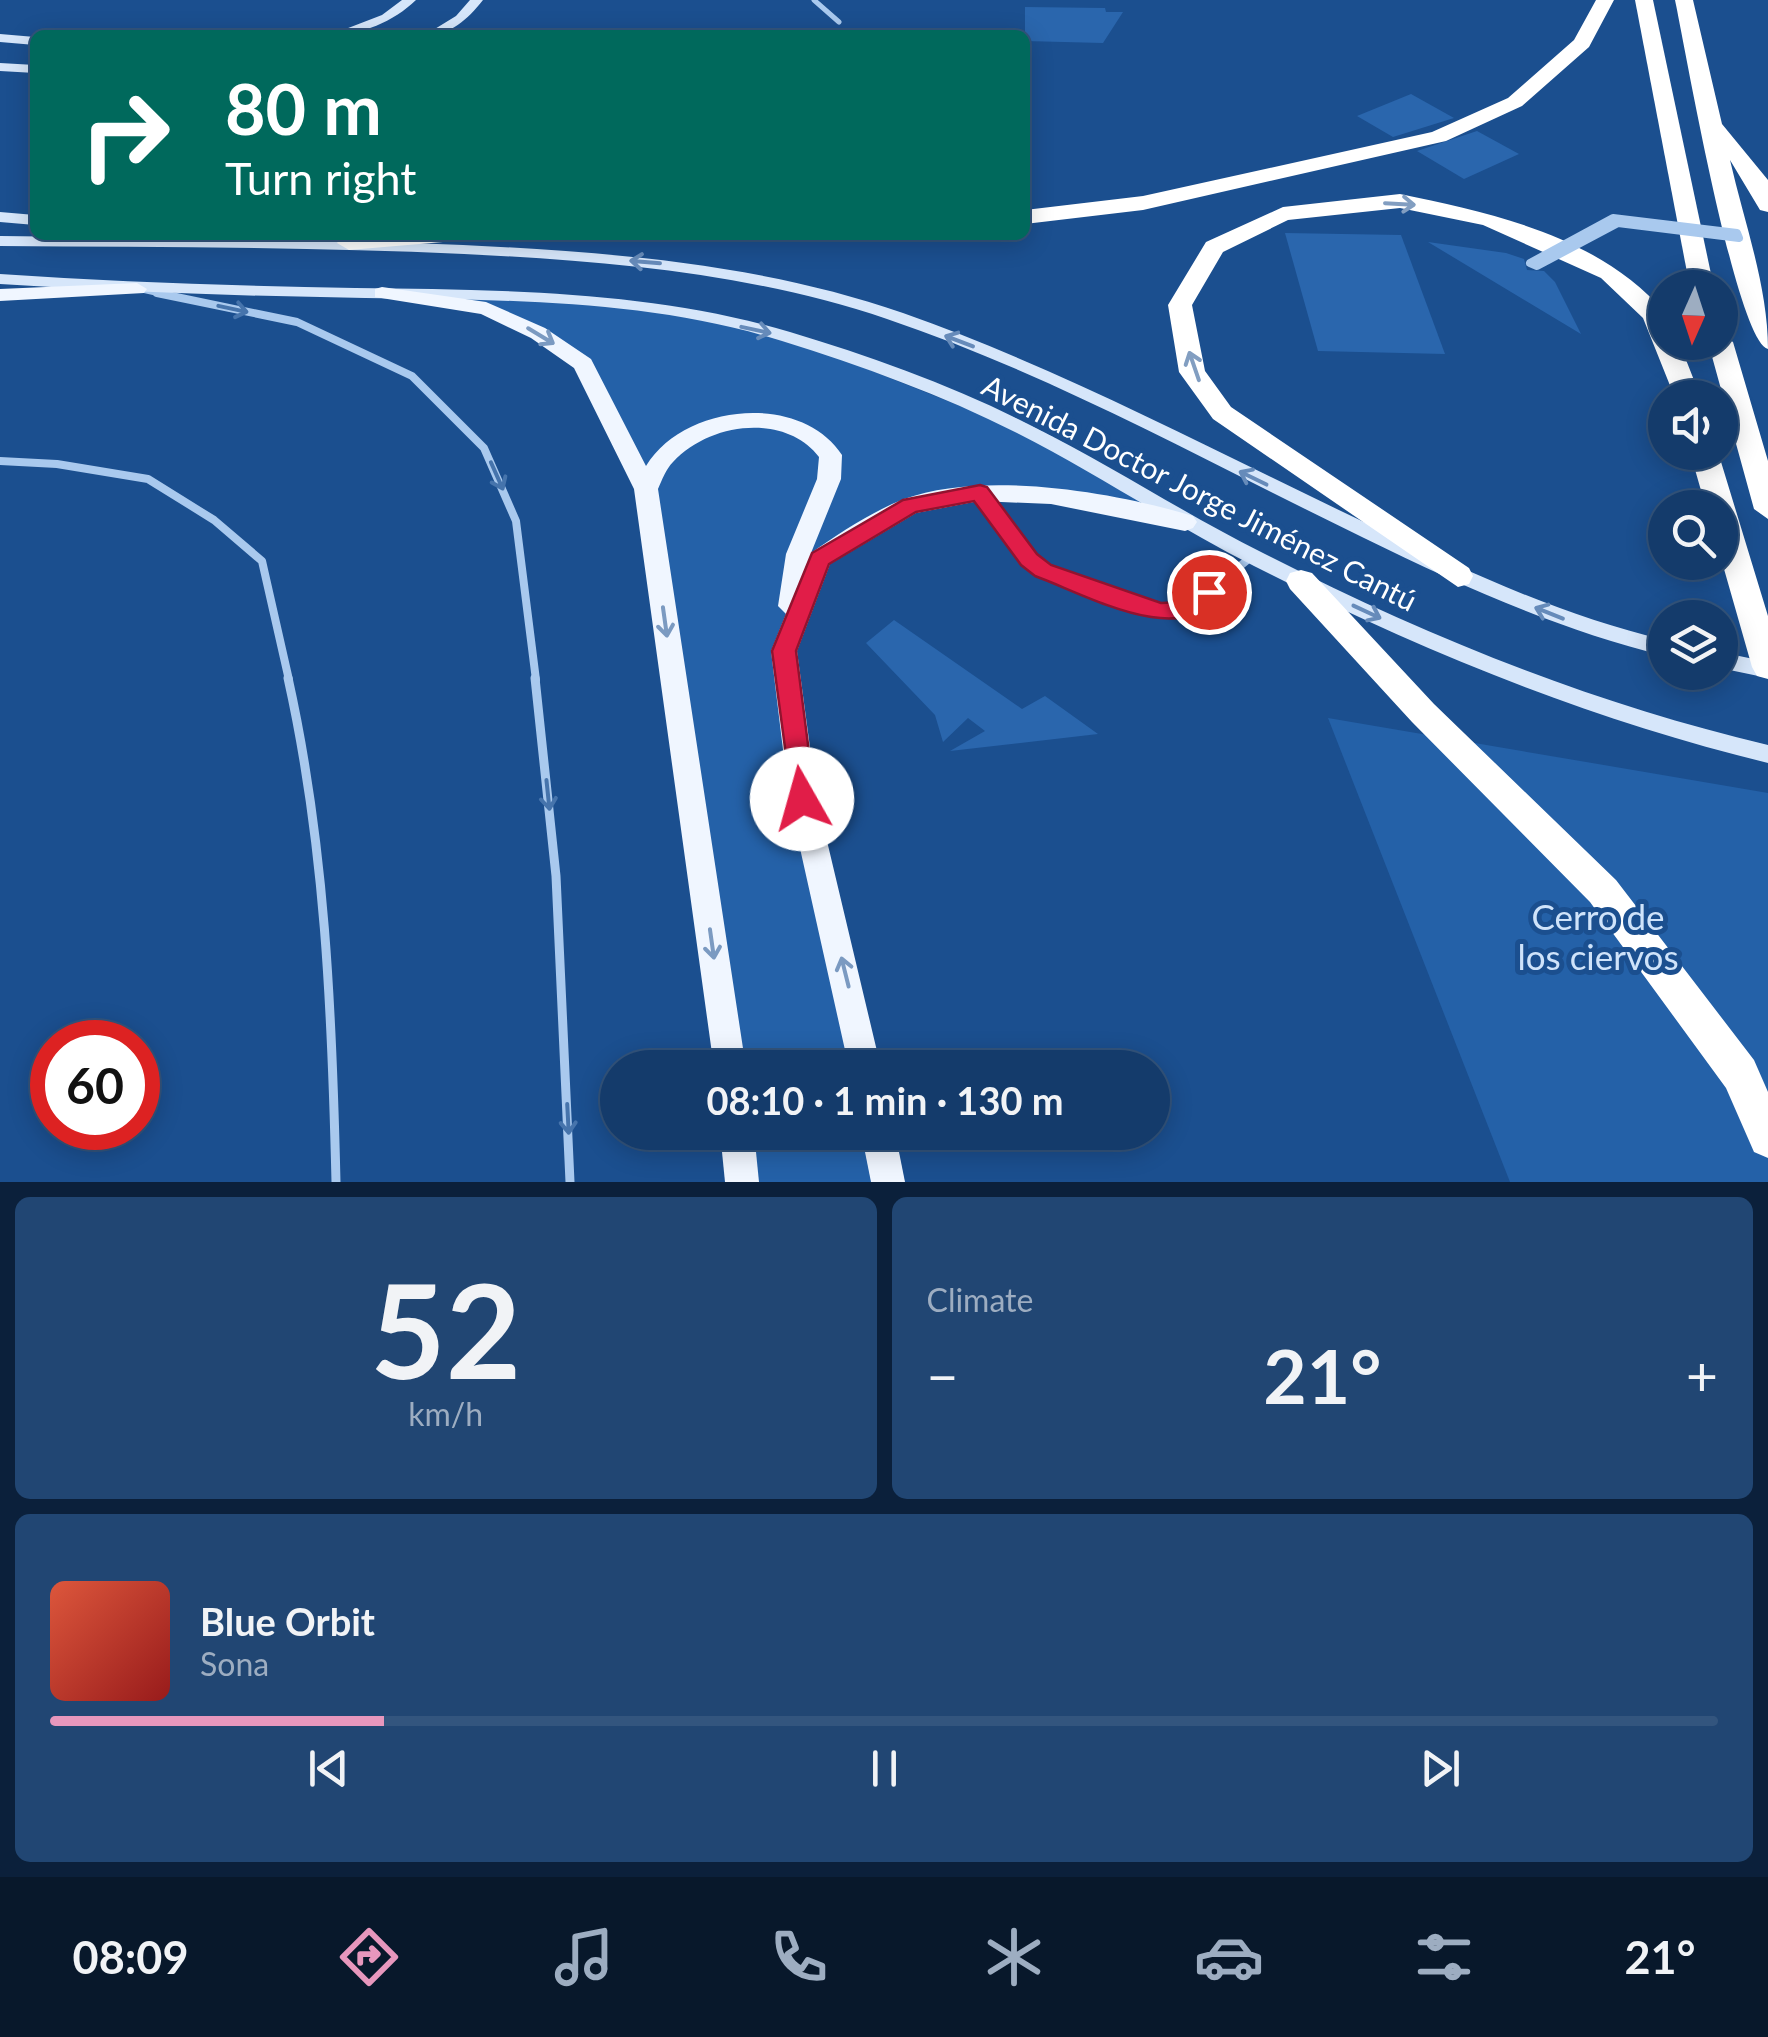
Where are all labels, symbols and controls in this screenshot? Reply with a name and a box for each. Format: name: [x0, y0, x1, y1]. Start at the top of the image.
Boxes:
text: 80 m: [225, 66, 382, 150]
icon: right: [60, 70, 190, 200]
text: Turn right: [225, 151, 416, 205]
one-way arrow: [1384, 194, 1416, 213]
one-way arrow: [630, 253, 662, 272]
north arrow: [1648, 270, 1738, 360]
map controls: [1648, 270, 1738, 690]
one-way arrow: [216, 301, 248, 320]
one-way arrow: [739, 321, 771, 340]
one-way arrow: [526, 326, 555, 347]
one-way arrow: [945, 331, 976, 349]
one-way arrow: [1183, 351, 1201, 382]
street label: Avenida Doctor Jorge Jiménez Cantú: [977, 366, 1423, 618]
button: sound: [1648, 380, 1738, 470]
one-way arrow: [489, 460, 507, 491]
one-way arrow: [1239, 468, 1269, 487]
button: search: [1648, 490, 1738, 580]
pin: [1167, 550, 1252, 635]
icon: arrive: [1182, 565, 1237, 620]
button: layers: [1648, 600, 1738, 690]
one-way arrow: [1534, 602, 1565, 620]
one-way arrow: [1351, 603, 1381, 622]
one-way arrow: [657, 606, 675, 638]
position arrow: [750, 747, 854, 851]
one-way arrow: [539, 778, 558, 811]
park label: Cerro de los ciervos: [1517, 895, 1679, 977]
one-way arrow: [703, 927, 721, 960]
one-way arrow: [835, 957, 853, 989]
speed limit sign: 60: [30, 1020, 160, 1150]
text: 08:10 · 1 min · 130 m: [706, 1077, 1064, 1123]
one-way arrow: [558, 1103, 577, 1135]
text: 52: [370, 1251, 521, 1407]
text: Climate: [927, 1280, 1033, 1319]
text: 21°: [1263, 1330, 1381, 1420]
text: −: [927, 1342, 958, 1408]
text: +: [1686, 1342, 1718, 1408]
text: km/h: [408, 1394, 483, 1433]
text: Blue Orbit: [200, 1598, 375, 1644]
text: Sona: [200, 1644, 269, 1683]
icon: previous: [301, 1741, 356, 1796]
icon: pause: [857, 1741, 912, 1796]
icon: next: [1413, 1741, 1468, 1796]
icon: directions: [334, 1922, 404, 1992]
icon: music: [549, 1922, 619, 1992]
icon: phone: [764, 1922, 834, 1992]
icon: climate: [979, 1922, 1049, 1992]
icon: car: [1194, 1922, 1264, 1992]
icon: filters: [1409, 1922, 1479, 1992]
text: 08:09: [73, 1930, 189, 1984]
text: 21°: [1624, 1930, 1695, 1984]

